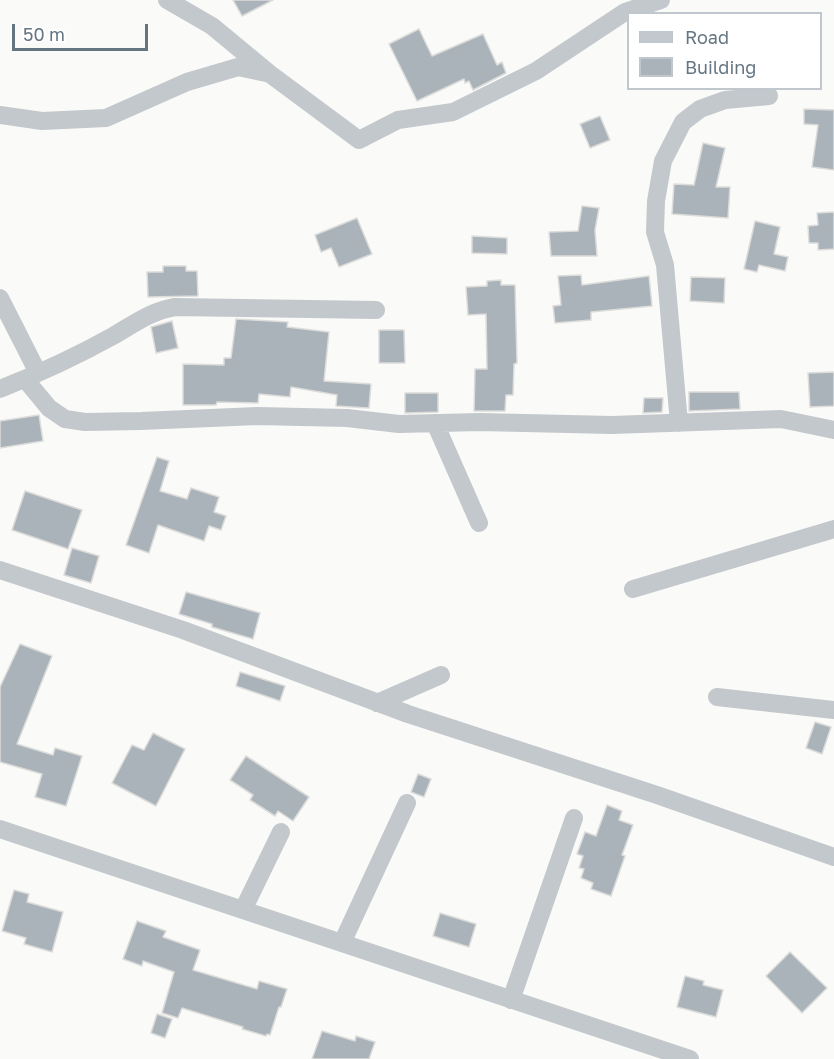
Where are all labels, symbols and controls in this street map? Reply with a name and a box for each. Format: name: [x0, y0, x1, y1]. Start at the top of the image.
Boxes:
scale bar: [15, 12, 152, 50]
legend: [627, 12, 822, 90]
text: 50 m: [23, 23, 65, 45]
text: Road: [685, 26, 729, 48]
text: Building: [685, 56, 756, 78]

